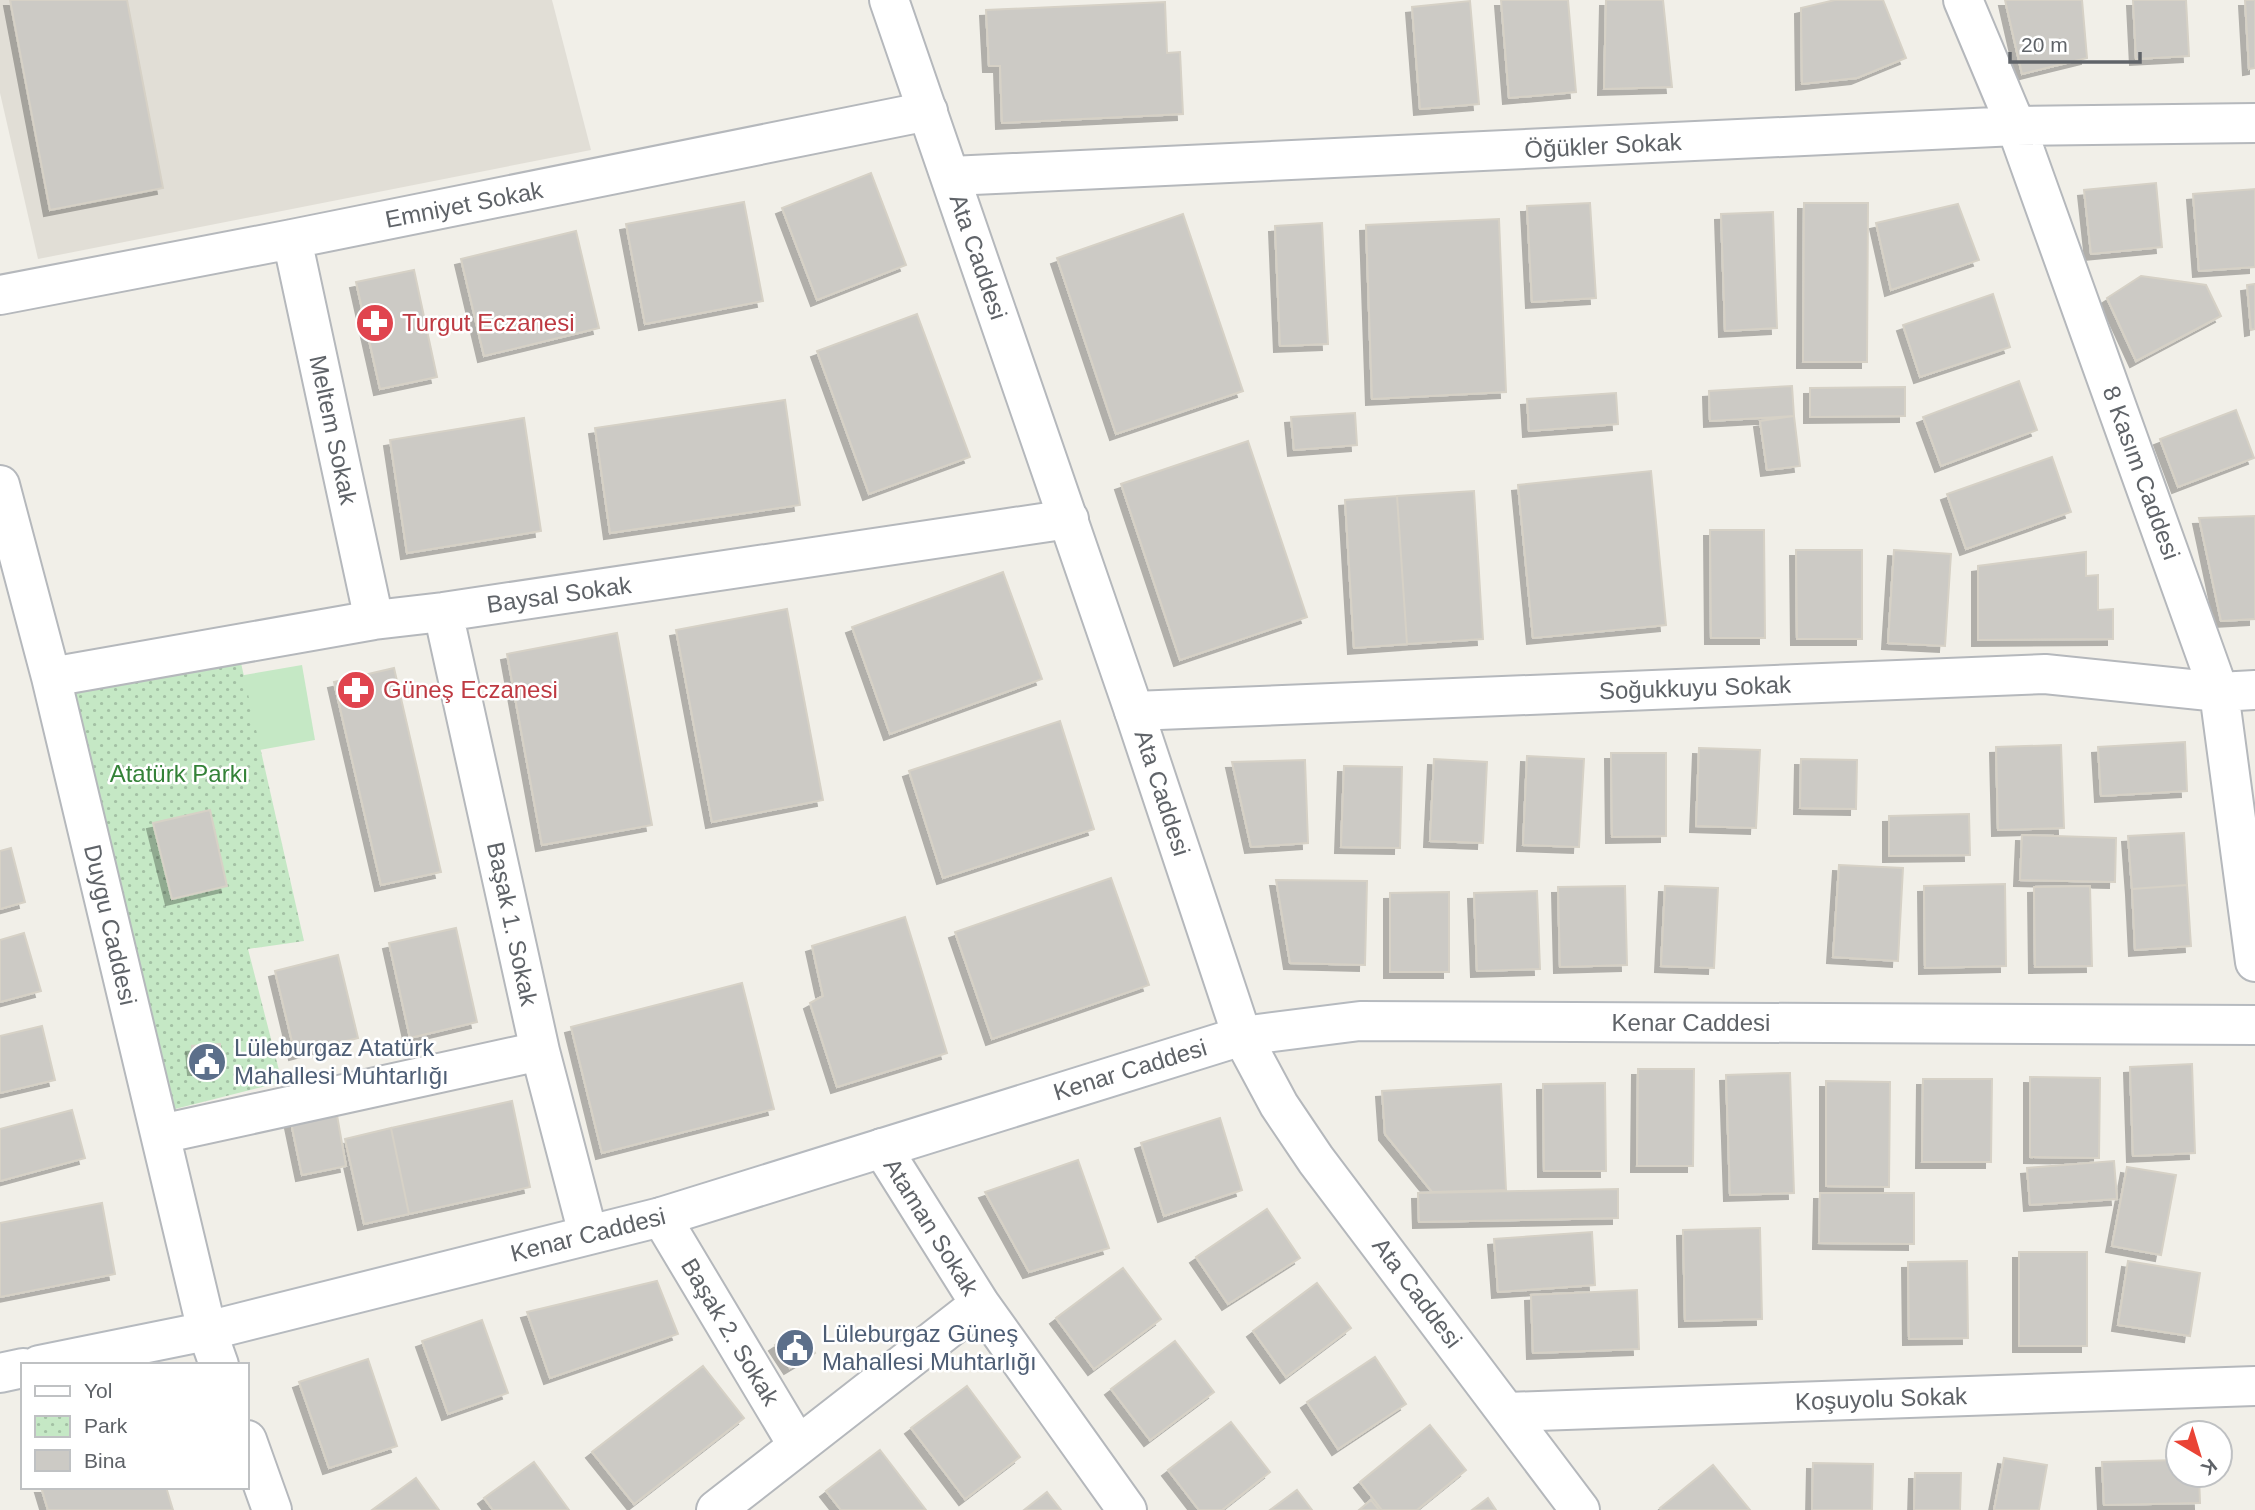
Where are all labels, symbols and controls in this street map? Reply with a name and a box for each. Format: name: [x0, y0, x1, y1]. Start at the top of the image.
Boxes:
scale bar: [2010, 21, 2140, 65]
text: 20 m: [2021, 33, 2068, 56]
street label: Öğükler Sokak: [1524, 128, 1683, 163]
street label: Emniyet Sokak: [383, 176, 546, 233]
street label: Ata Caddesi: [944, 191, 1013, 323]
pharmacy icon: Turgut Eczanesi: [354, 302, 396, 344]
place label: Turgut Eczanesi: [402, 309, 575, 336]
street label: Meltem Sokak: [304, 353, 363, 508]
street label: 8 Kasım Caddesi: [2098, 382, 2185, 563]
street label: Baysal Sokak: [485, 571, 634, 618]
pharmacy icon: Güneş Eczanesi: [335, 669, 377, 711]
street label: Soğukkuyu Sokak: [1599, 671, 1792, 704]
place label: Güneş Eczanesi: [383, 676, 558, 703]
street label: Ata Caddesi: [1129, 726, 1196, 859]
park label: Atatürk Parkı: [110, 760, 248, 787]
street label: Başak 1. Sokak: [482, 840, 543, 1009]
street label: Duygu Caddesi: [79, 842, 142, 1008]
street label: Kenar Caddesi: [1612, 1009, 1770, 1036]
street label: Kenar Caddesi: [1050, 1033, 1210, 1106]
place label: Lüleburgaz Atatürk Mahallesi Muhtarlığı: [234, 1034, 449, 1089]
public building icon: Lüleburgaz Atatürk Mahallesi Muhtarlığı: [186, 1041, 228, 1083]
street label: Ataman Sokak: [879, 1153, 985, 1301]
street label: Kenar Caddesi: [508, 1202, 668, 1267]
street label: Ata Caddesi: [1367, 1232, 1468, 1353]
street label: Başak 2. Sokak: [676, 1253, 785, 1411]
place label: Lüleburgaz Güneş Mahallesi Muhtarlığı: [822, 1320, 1037, 1375]
public building icon: Lüleburgaz Güneş Mahallesi Muhtarlığı: [774, 1327, 816, 1369]
legend: [21, 1363, 248, 1489]
text: Yol: [84, 1379, 112, 1402]
street label: Koşuyolu Sokak: [1795, 1382, 1968, 1415]
text: Park: [84, 1414, 128, 1437]
north arrow: [2164, 1419, 2234, 1489]
text: Bina: [84, 1449, 126, 1472]
text: K: [2197, 1455, 2221, 1480]

